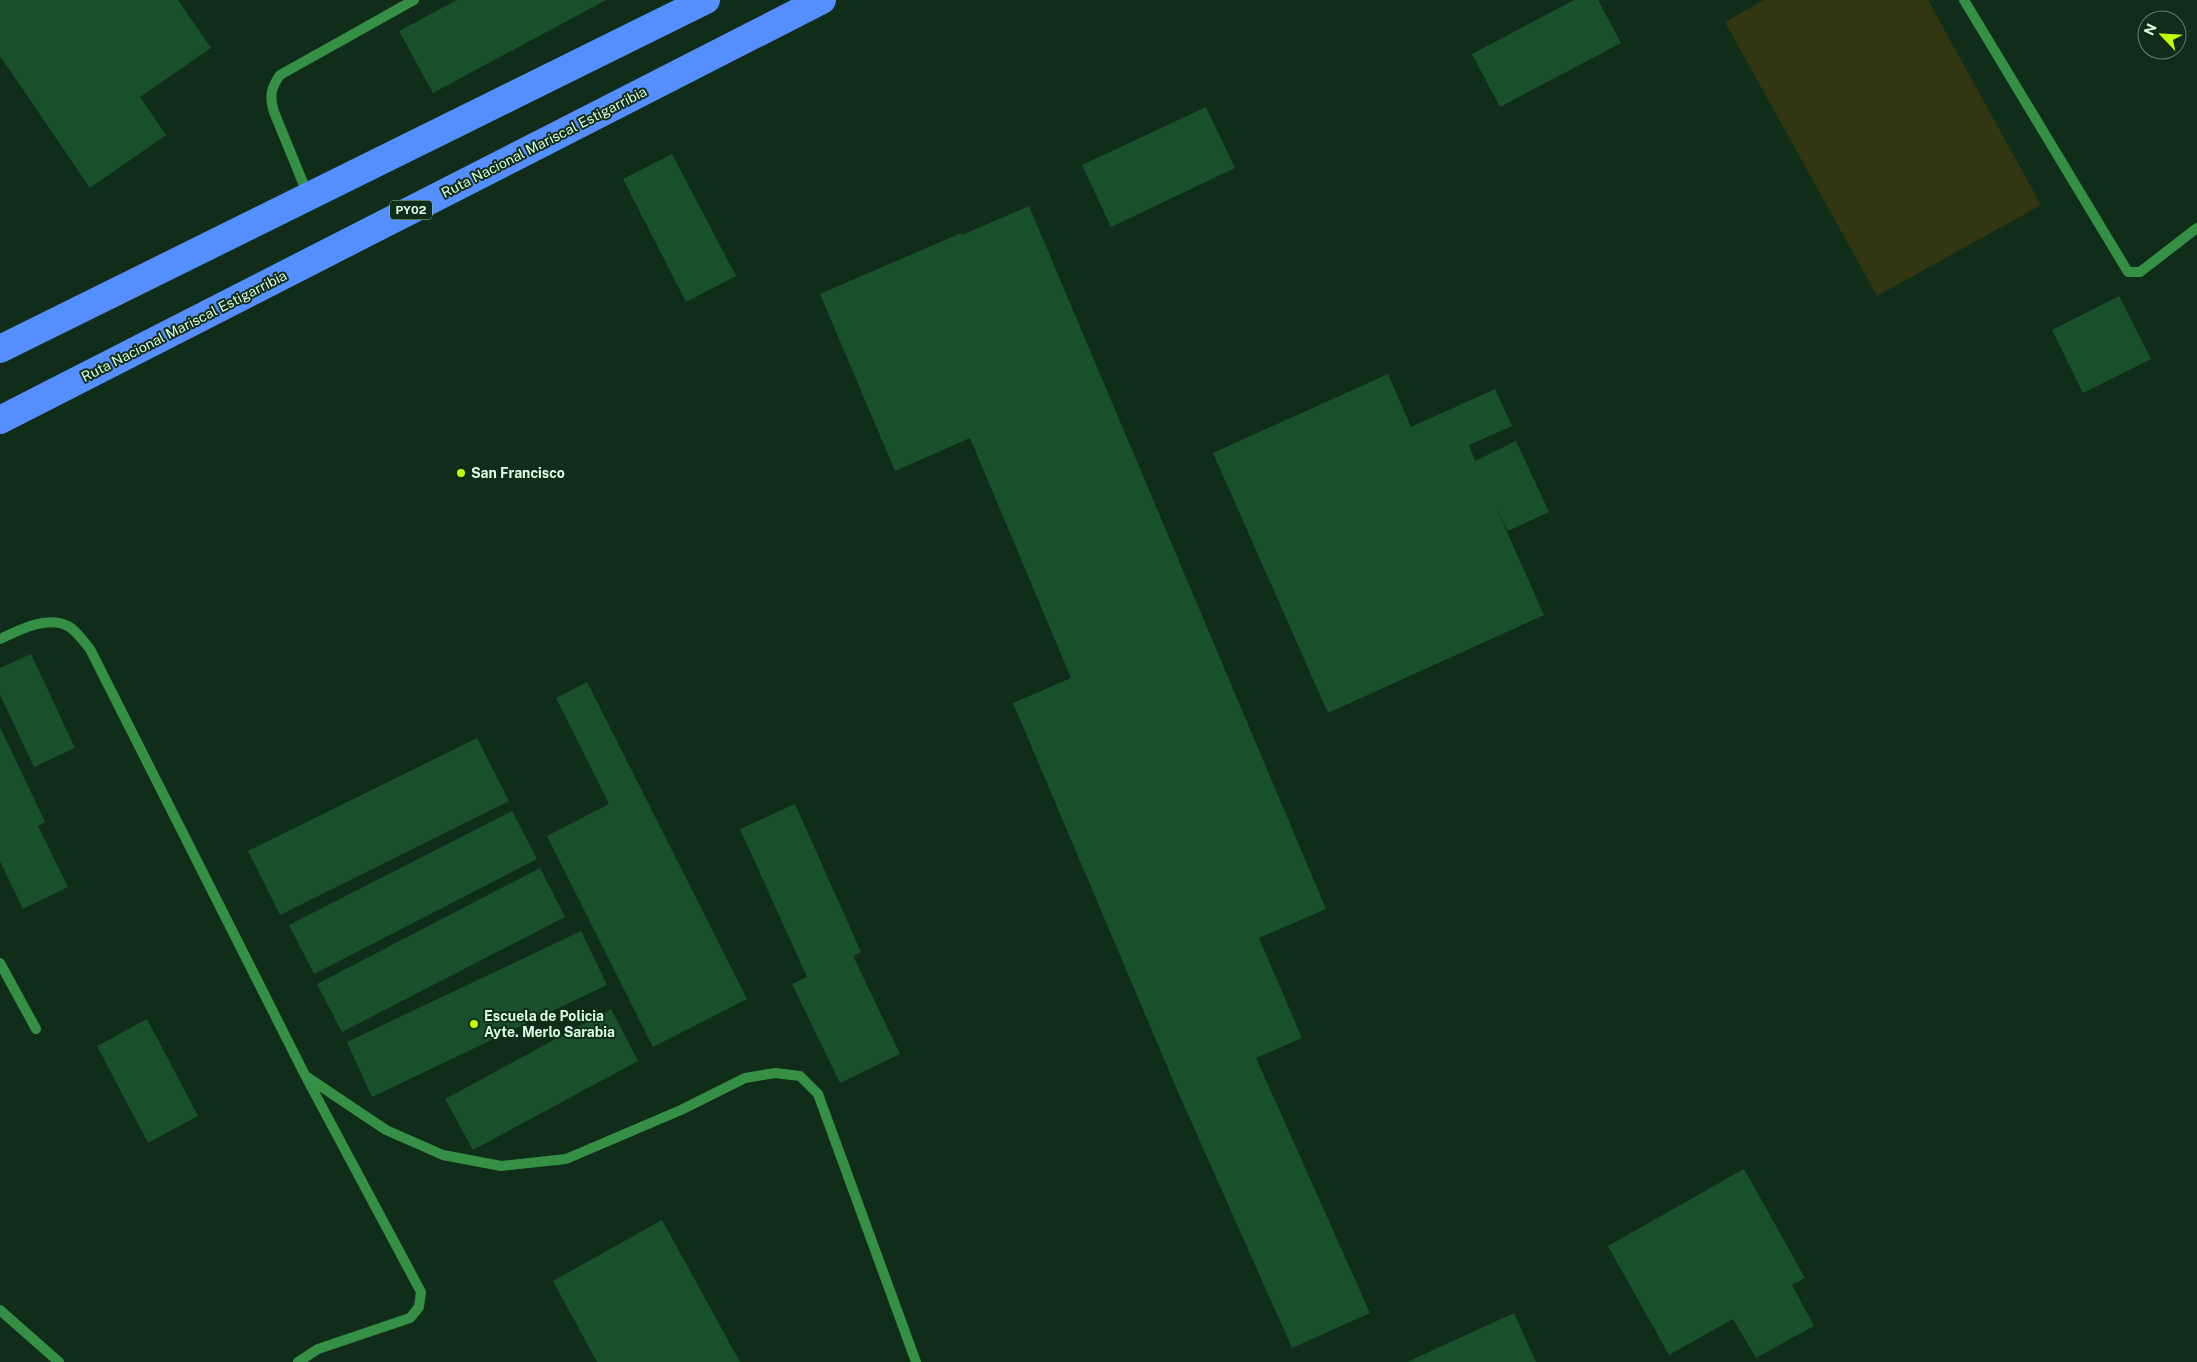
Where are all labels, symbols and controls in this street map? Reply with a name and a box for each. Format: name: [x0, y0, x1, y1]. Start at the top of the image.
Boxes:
north arrow: [2137, 10, 2187, 60]
text: N: [2141, 21, 2160, 38]
street label: Ruta Nacional Mariscal Estigarribia: [439, 83, 649, 201]
road number: PY02: [390, 200, 432, 220]
street label: Ruta Nacional Mariscal Estigarribia: [79, 267, 289, 385]
place label: San Francisco: [471, 465, 565, 481]
marker: San Francisco: [455, 467, 467, 479]
place label: Escuela de Policia Ayte. Merlo Sarabia: [484, 1008, 615, 1040]
marker: Escuela de Policia Ayte. Merlo Sarabia: [468, 1018, 480, 1030]

